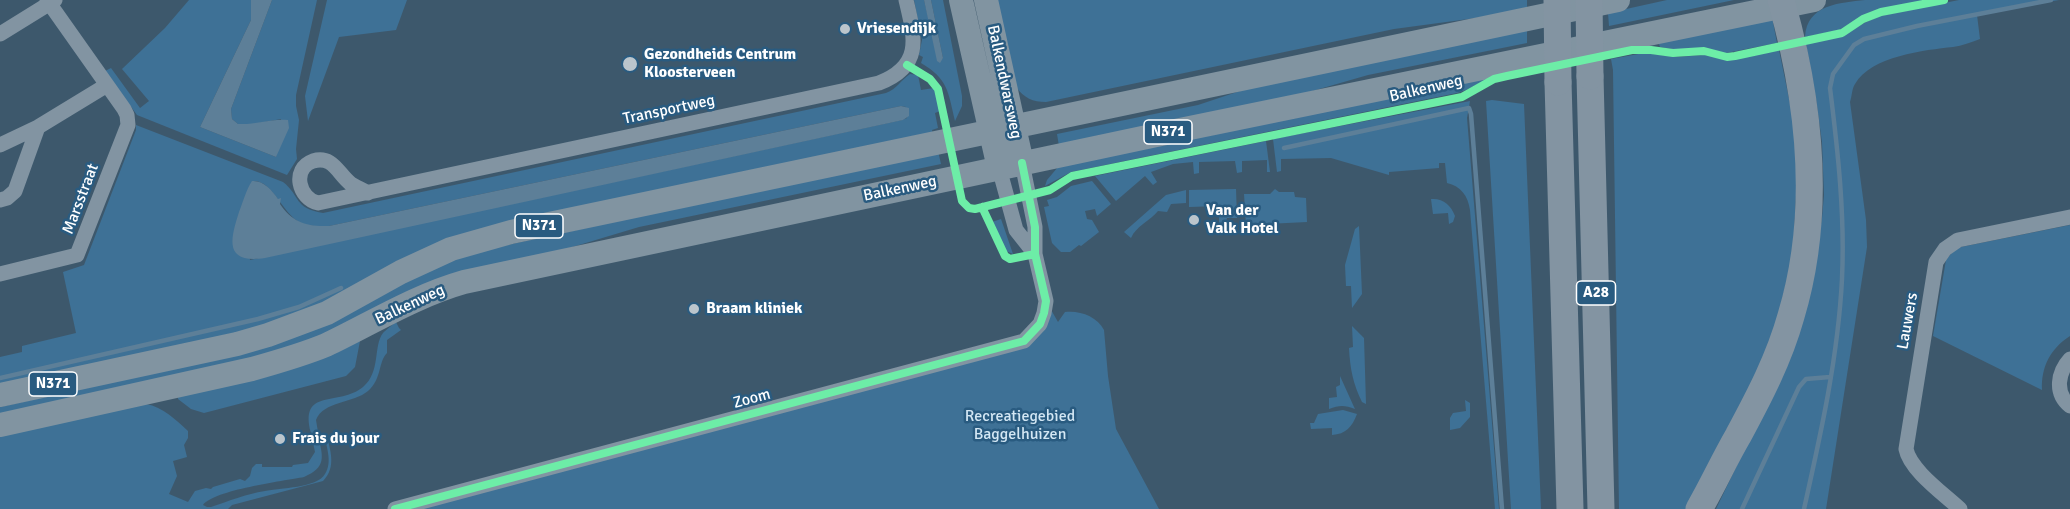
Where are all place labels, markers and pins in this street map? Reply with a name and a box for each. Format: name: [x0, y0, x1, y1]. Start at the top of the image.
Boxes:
place label: Vriesendijk: [857, 19, 936, 39]
marker: Vriesendijk: [838, 22, 852, 36]
place label: Gezondheids Centrum Kloosterveen: [644, 45, 796, 83]
marker: Gezondheids Centrum Kloosterveen: [621, 55, 639, 73]
place label: Van der Valk Hotel: [1206, 201, 1278, 239]
marker: Van der Valk Hotel: [1187, 213, 1201, 227]
place label: Braam kliniek: [706, 299, 802, 319]
marker: Braam kliniek: [687, 302, 701, 316]
place label: Frais du jour: [292, 429, 379, 449]
marker: Frais du jour: [273, 432, 287, 446]

